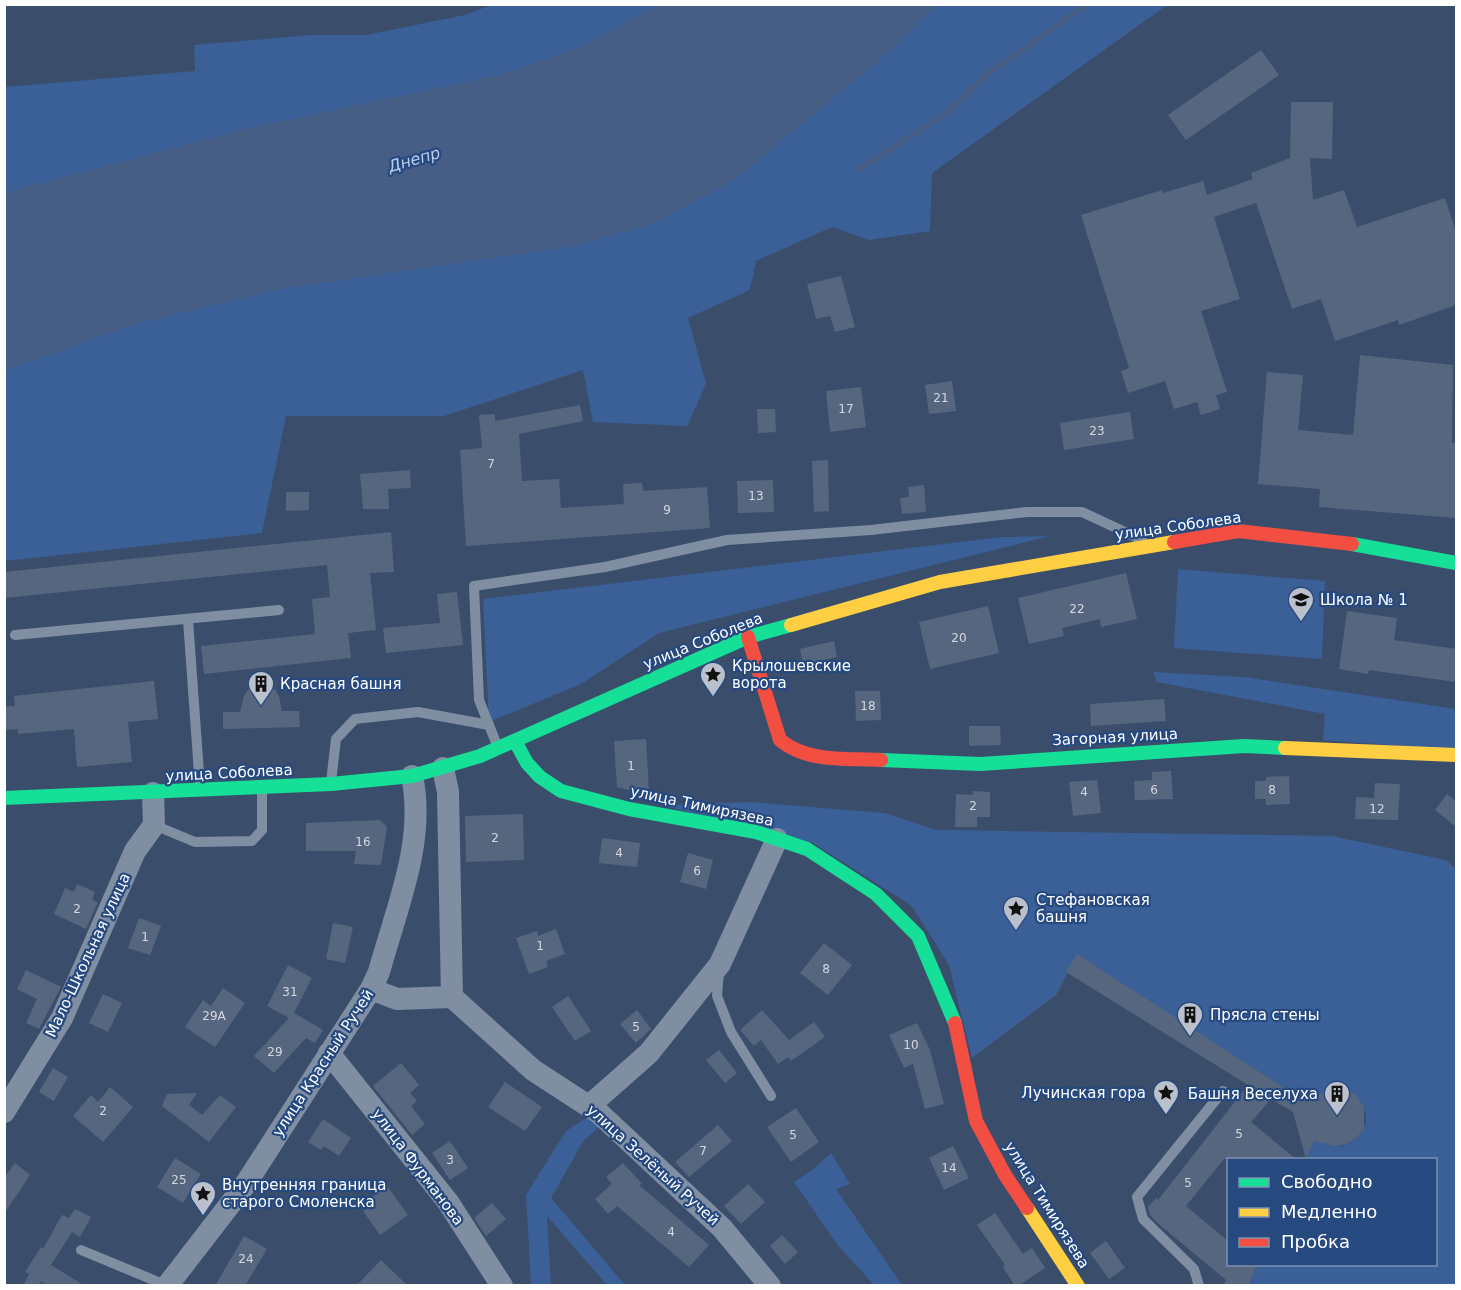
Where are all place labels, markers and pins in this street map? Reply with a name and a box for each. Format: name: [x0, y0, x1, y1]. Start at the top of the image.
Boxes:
school or university icon: Школа № 1: [1286, 585, 1316, 623]
place label: Школа № 1: [1320, 591, 1408, 609]
place label: Крылошевские ворота: [732, 657, 851, 692]
place icon: Крылошевские ворота: [698, 660, 728, 698]
building icon: Красная башня: [246, 669, 276, 707]
place label: Красная башня: [280, 675, 401, 693]
place label: Стефановская башня: [1036, 891, 1150, 926]
place icon: Стефановская башня: [1001, 894, 1031, 932]
building icon: Прясла стены: [1175, 1000, 1205, 1038]
place label: Прясла стены: [1210, 1006, 1319, 1024]
place icon: Лучинская гора: [1151, 1078, 1181, 1116]
building icon: Башня Веселуха: [1322, 1079, 1352, 1117]
place label: Лучинская гора: [1021, 1084, 1146, 1102]
place label: Башня Веселуха: [1188, 1085, 1318, 1103]
place label: Внутренняя граница старого Смоленска: [222, 1176, 386, 1211]
place icon: Внутренняя граница старого Смоленска: [188, 1179, 218, 1217]

